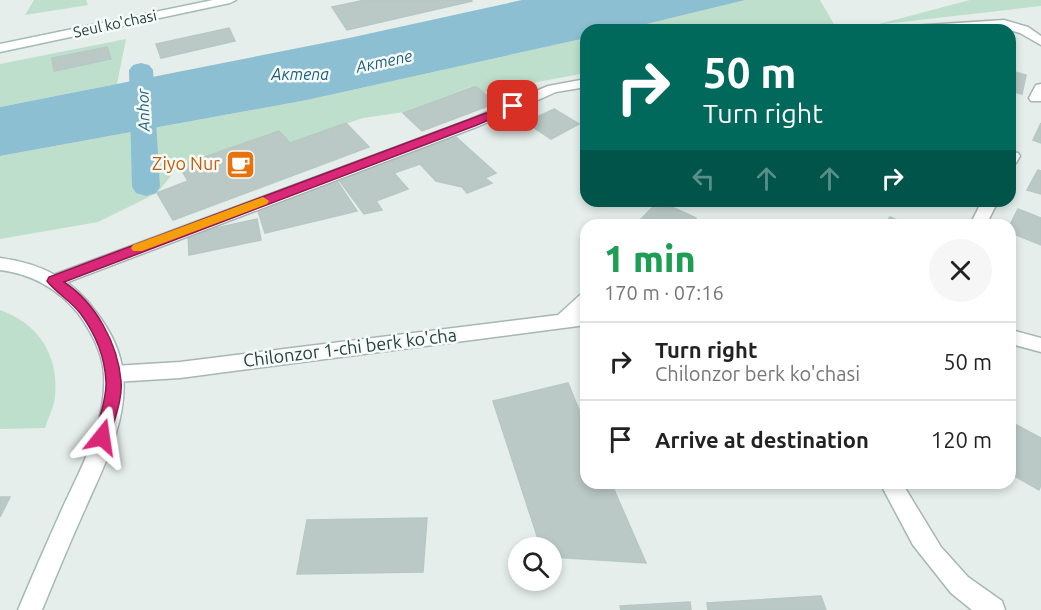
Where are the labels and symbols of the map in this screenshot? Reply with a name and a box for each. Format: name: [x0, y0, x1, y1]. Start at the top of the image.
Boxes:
street label: Seul ko'chasi: [72, 6, 158, 41]
water label: Актепе: [353, 46, 414, 76]
water label: Актепа: [270, 65, 329, 83]
pin: [487, 80, 538, 131]
water label: Anhor: [133, 87, 153, 133]
cafe icon: Ziyo Nur: [225, 148, 257, 180]
place label: Ziyo Nur: [152, 153, 220, 173]
street label: Chilonzor 1-chi berk ko'cha: [242, 324, 458, 370]
position arrow: [70, 405, 134, 469]

